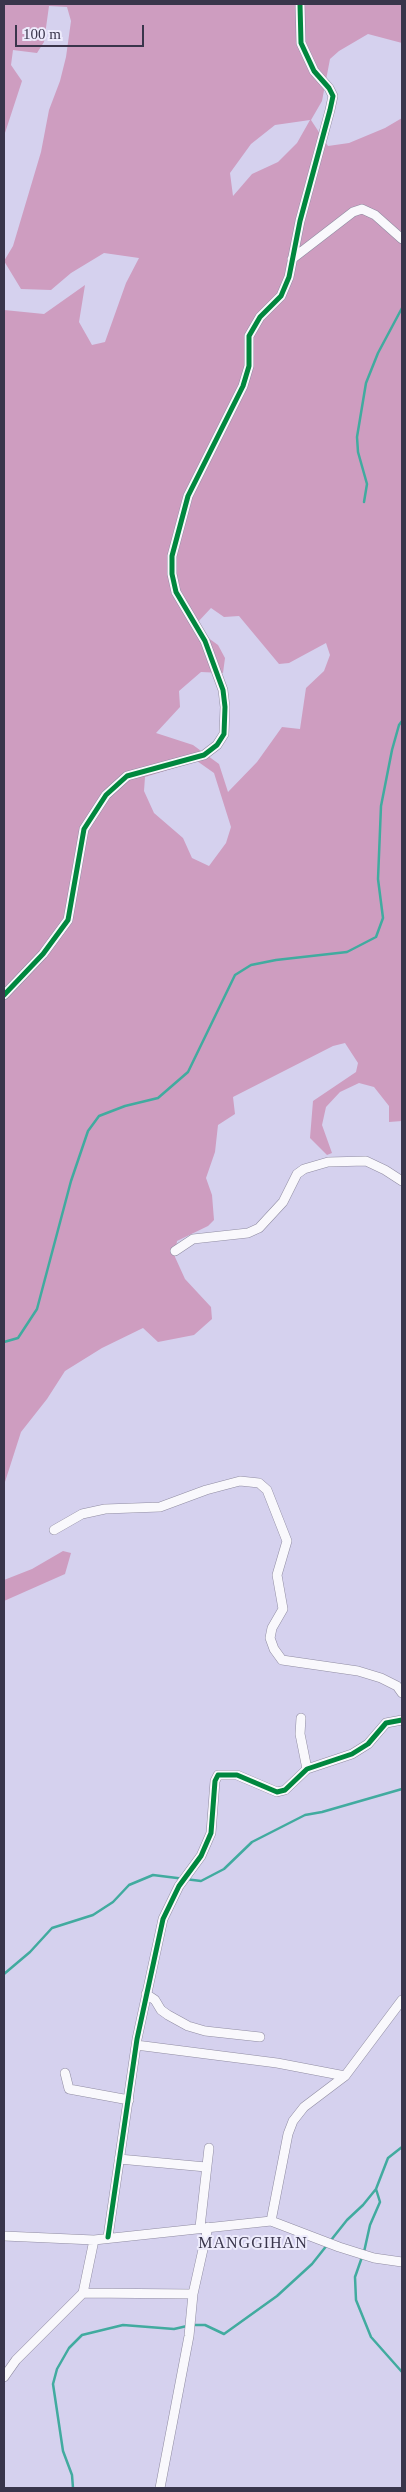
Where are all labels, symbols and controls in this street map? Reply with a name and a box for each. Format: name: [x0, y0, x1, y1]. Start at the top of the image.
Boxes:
scale bar: [18, 15, 146, 47]
text: 100 m: [23, 26, 61, 42]
district label: MANGGIHAN: [197, 2234, 309, 2254]

